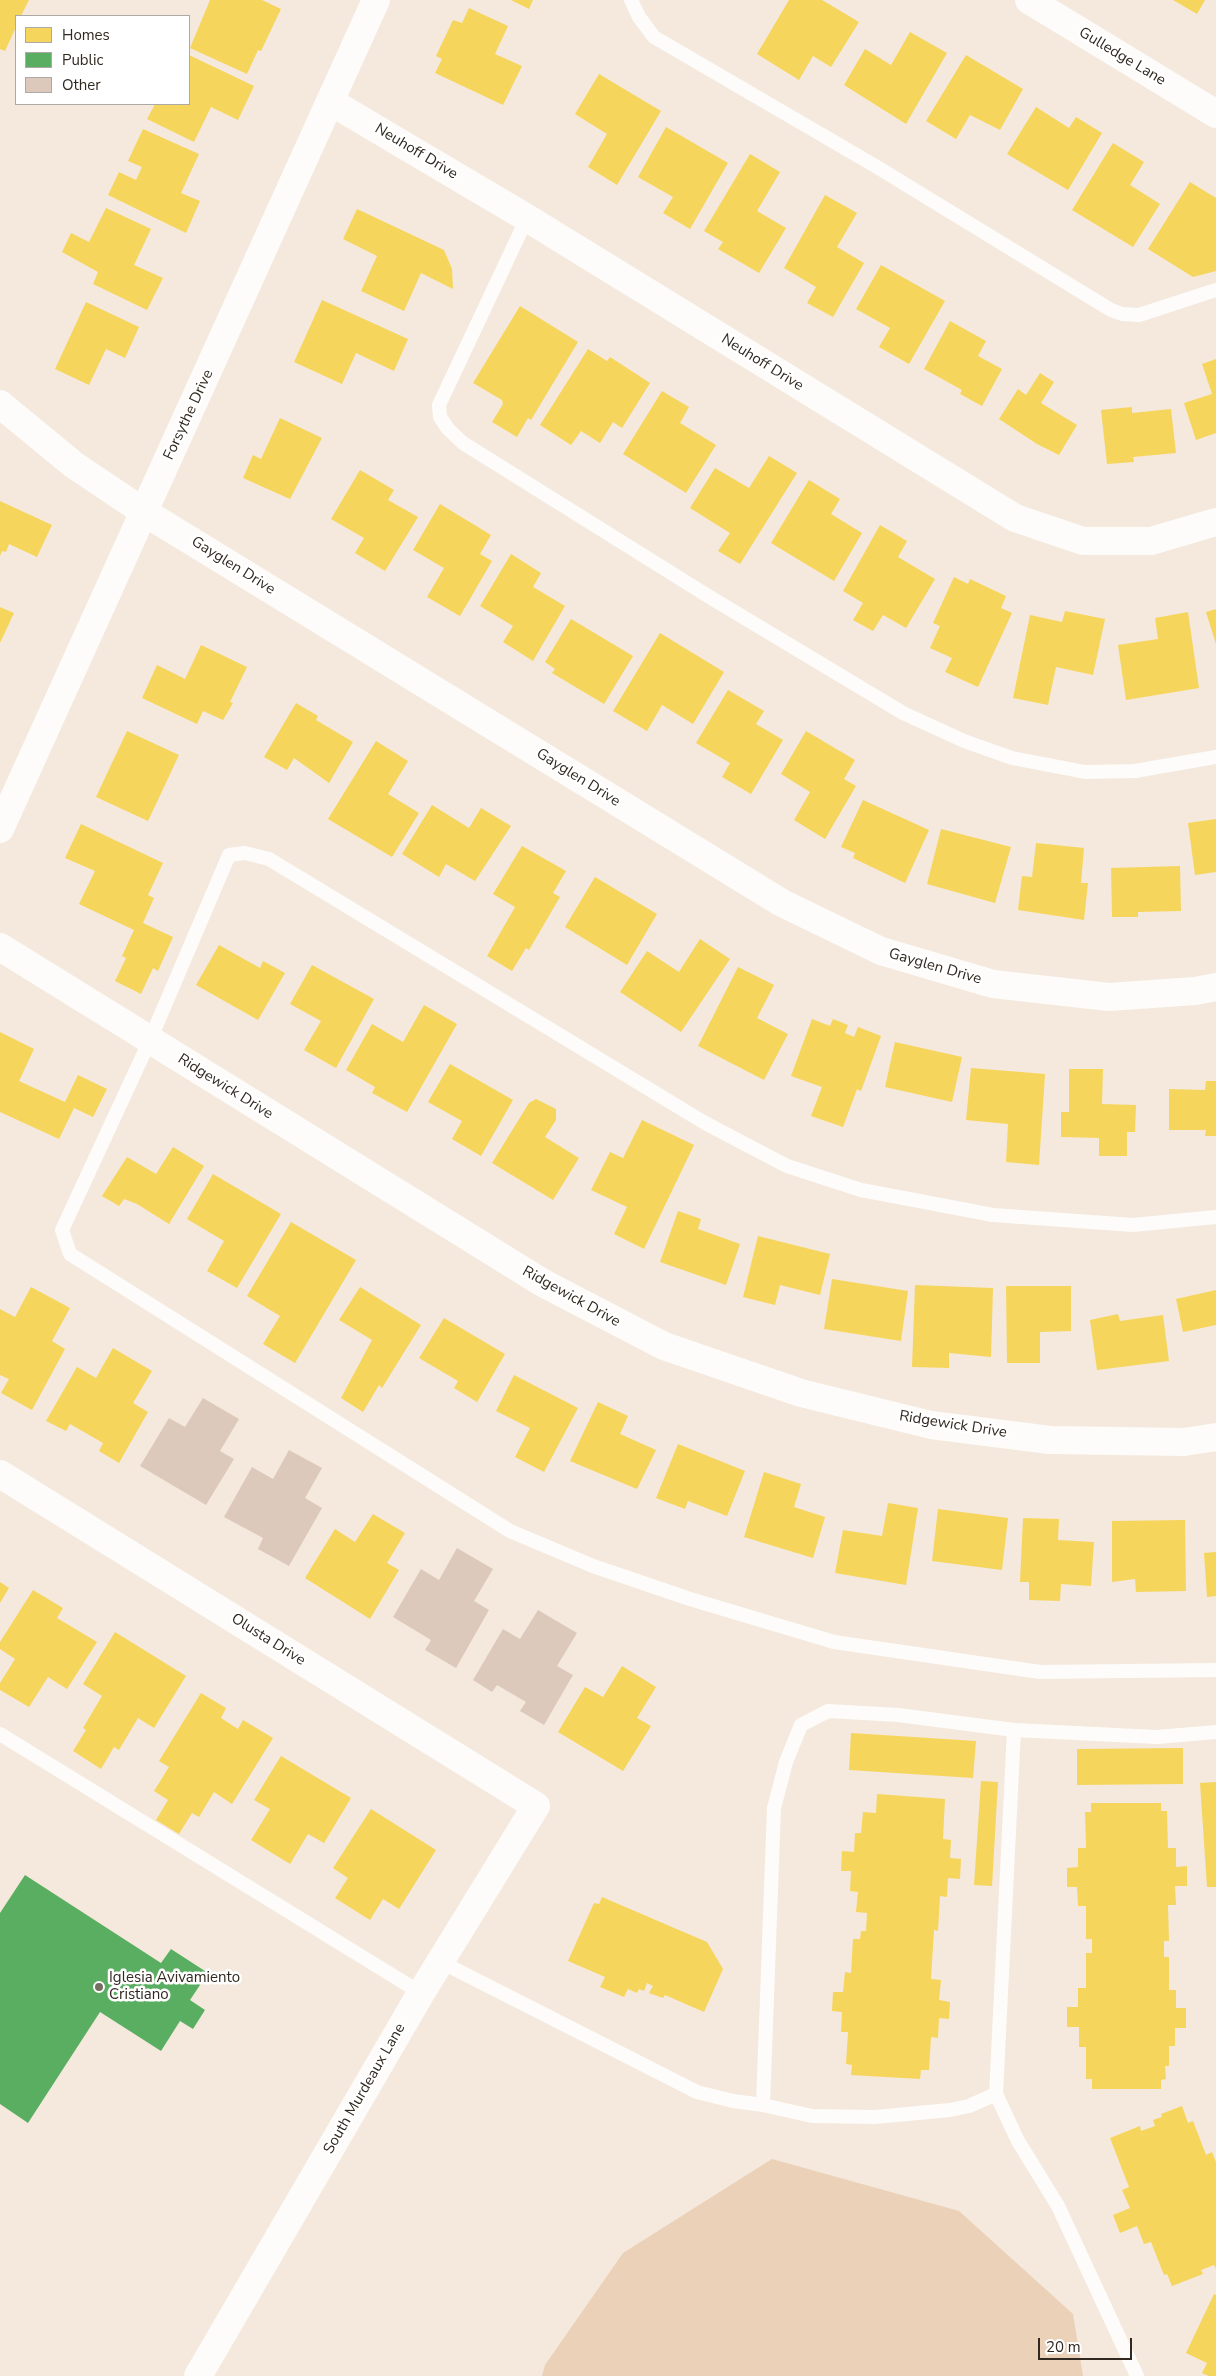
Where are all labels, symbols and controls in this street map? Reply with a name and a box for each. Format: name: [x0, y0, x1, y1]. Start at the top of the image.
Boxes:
legend: [15, 15, 190, 105]
street label: Gulledge Lane: [1075, 24, 1169, 90]
text: Homes: [62, 25, 110, 45]
text: Public: [62, 50, 103, 70]
text: Other: [62, 75, 101, 95]
street label: Neuhoff Drive: [371, 120, 461, 184]
street label: Neuhoff Drive: [718, 331, 806, 395]
street label: Forsythe Drive: [160, 367, 218, 463]
street label: Gayglen Drive: [188, 533, 278, 599]
street label: Gayglen Drive: [533, 745, 623, 811]
street label: Gayglen Drive: [887, 945, 983, 989]
street label: Ridgewick Drive: [174, 1051, 276, 1123]
street label: Ridgewick Drive: [519, 1263, 623, 1331]
street label: Ridgewick Drive: [898, 1408, 1008, 1442]
street label: Olusta Drive: [228, 1610, 308, 1670]
place label: Iglesia Avivamiento Cristiano: [109, 1969, 240, 2004]
marker: Iglesia Avivamiento Cristiano: [93, 1981, 105, 1993]
street label: South Murdeaux Lane: [320, 2021, 410, 2157]
scale bar: [1041, 2328, 1135, 2360]
text: 20 m: [1046, 2337, 1081, 2357]

